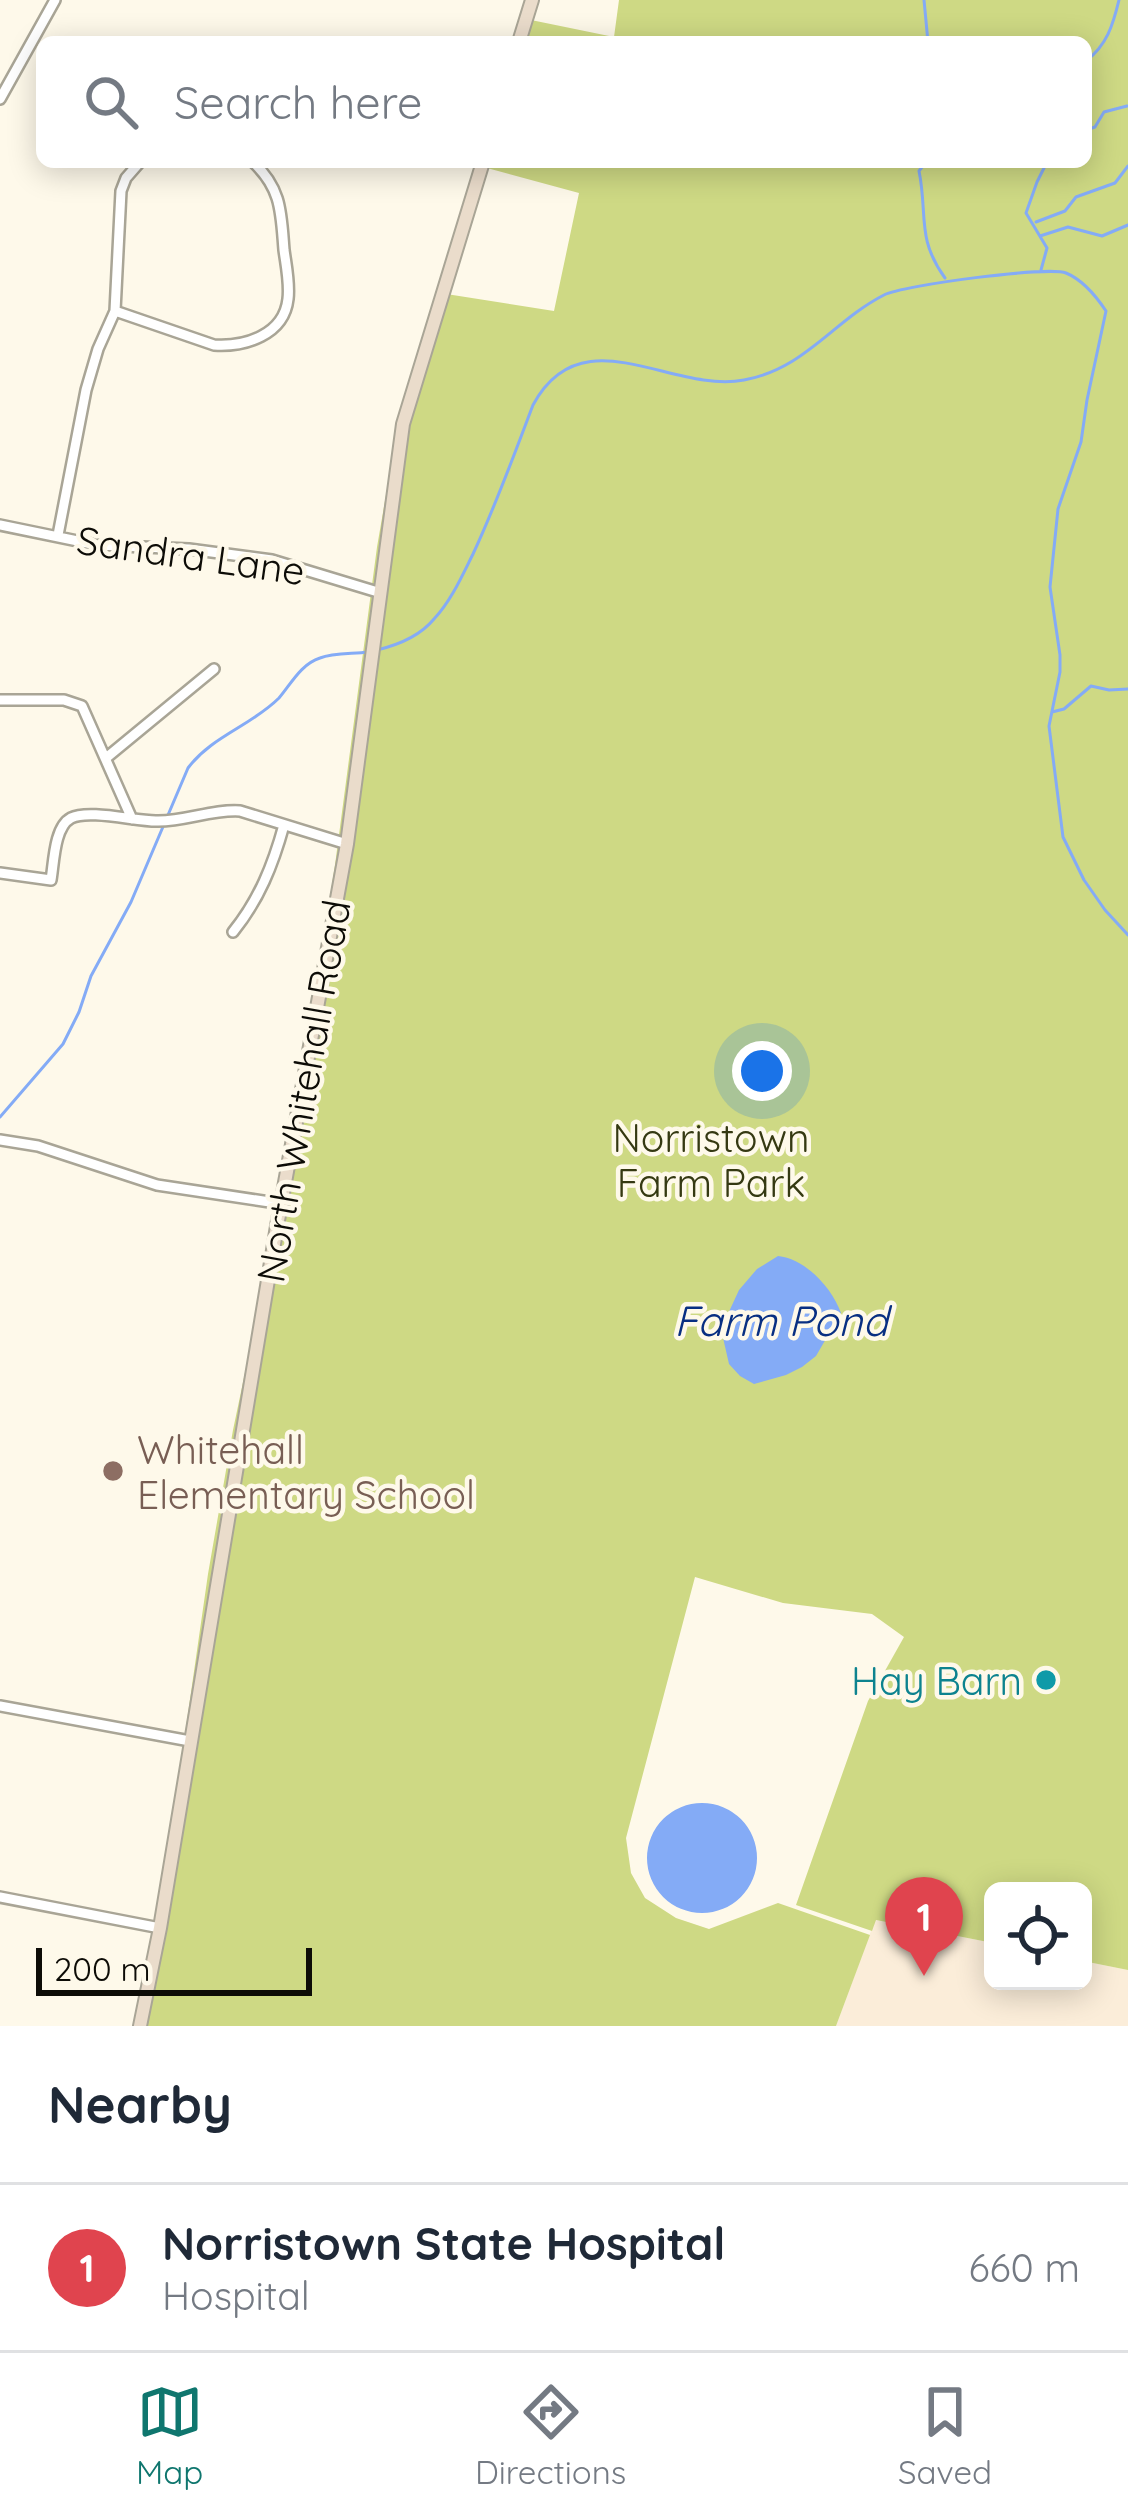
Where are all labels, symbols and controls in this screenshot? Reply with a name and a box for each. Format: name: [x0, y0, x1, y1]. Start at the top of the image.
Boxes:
search box: [36, 36, 1092, 168]
icon: search: [78, 69, 144, 135]
text: Search here: [174, 74, 422, 130]
street label: Sandra Lane: [74, 515, 308, 595]
street label: North Whitehall Road: [245, 896, 361, 1286]
your location: [732, 1041, 792, 1101]
park label: Norristown Farm Park: [612, 1113, 810, 1207]
water label: Farm Pond: [674, 1294, 893, 1347]
place label: Whitehall Elementary School: [137, 1425, 475, 1519]
marker: Whitehall Elementary School: [100, 1458, 126, 1484]
place label: Hay Barn: [851, 1656, 1022, 1705]
marker: Hay Barn: [1033, 1667, 1059, 1693]
pin: 1: [885, 1877, 963, 1976]
map controls: [984, 1882, 1092, 1990]
button: locate: [984, 1882, 1092, 1990]
scale bar: [36, 1942, 312, 1995]
text: 200 m: [54, 1948, 151, 1989]
text: Nearby: [48, 2072, 232, 2136]
text: Norristown State Hospital: [162, 2215, 725, 2271]
text: 1: [79, 2243, 95, 2292]
text: 660 m: [969, 2243, 1080, 2292]
text: Hospital: [162, 2271, 310, 2320]
tab: Map: [136, 2379, 203, 2492]
tab: Directions: [475, 2379, 626, 2492]
tab: Saved: [898, 2379, 992, 2492]

